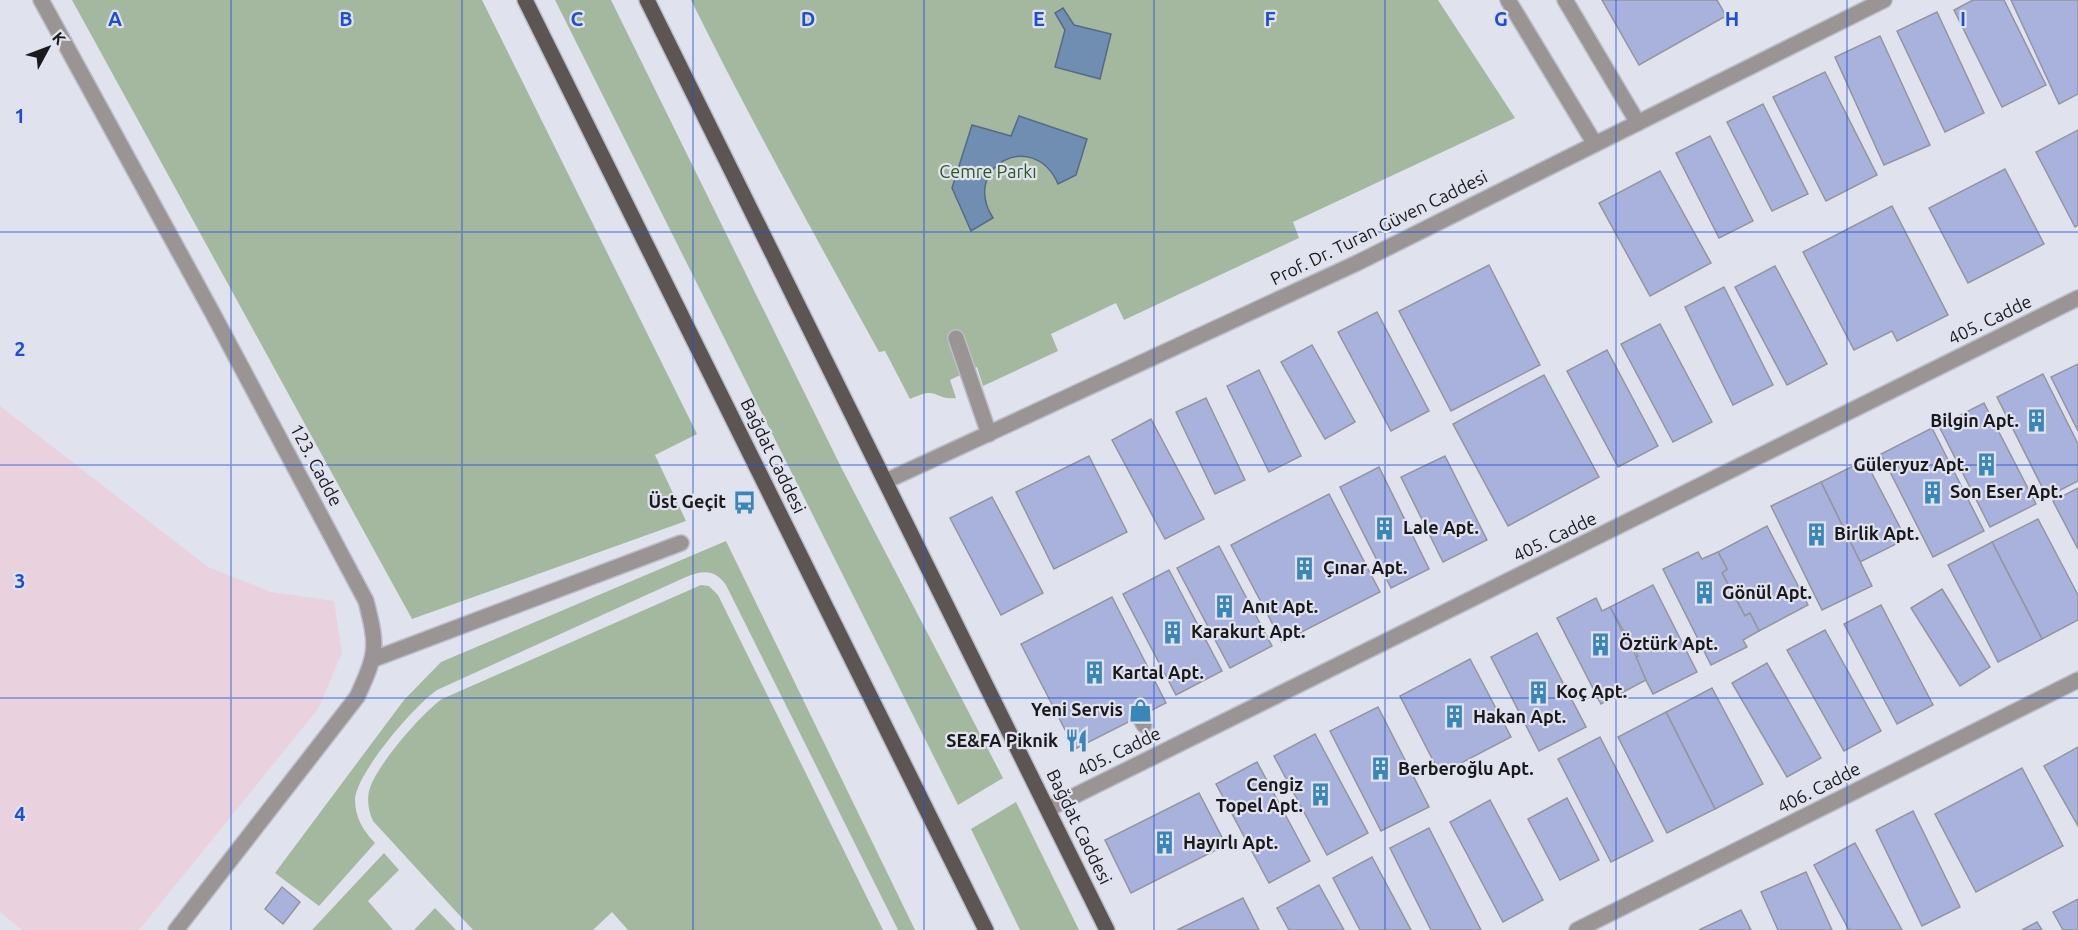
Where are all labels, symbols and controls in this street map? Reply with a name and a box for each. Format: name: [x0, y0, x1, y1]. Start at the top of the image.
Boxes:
text: A: [108, 7, 122, 30]
text: B: [339, 7, 353, 30]
text: C: [571, 7, 584, 30]
text: D: [801, 7, 815, 30]
text: E: [1033, 7, 1045, 30]
text: F: [1264, 7, 1276, 30]
text: G: [1494, 7, 1508, 30]
text: H: [1725, 7, 1739, 30]
text: I: [1960, 7, 1966, 30]
north arrow: [18, 18, 78, 78]
text: K: [49, 28, 70, 48]
text: 1: [14, 104, 26, 127]
park label: Cemre Parkı: [939, 161, 1037, 181]
street label: Prof. Dr. Turan Güven Caddesi: [1267, 166, 1490, 288]
street label: 405. Cadde: [1945, 290, 2035, 348]
text: 2: [14, 337, 26, 360]
street label: Bağdat Caddesi: [737, 395, 810, 516]
building icon: Bilgin Apt.: [2024, 408, 2050, 434]
place label: Bilgin Apt.: [1930, 410, 2019, 430]
street label: 123. Cadde: [287, 420, 347, 509]
building icon: Güleryuz Apt.: [1974, 452, 2000, 478]
place label: Güleryuz Apt.: [1853, 454, 1969, 474]
building icon: Son Eser Apt.: [1919, 479, 1945, 505]
place label: Son Eser Apt.: [1950, 481, 2063, 501]
bus stop icon: Üst Geçit: [731, 489, 757, 515]
place label: Üst Geçit: [648, 491, 726, 512]
street label: 405. Cadde: [1510, 507, 1600, 565]
building icon: Lale Apt.: [1372, 515, 1398, 541]
place label: Lale Apt.: [1403, 517, 1479, 537]
building icon: Birlik Apt.: [1803, 521, 1829, 547]
place label: Birlik Apt.: [1834, 523, 1919, 543]
building icon: Çınar Apt.: [1292, 555, 1318, 581]
place label: Çınar Apt.: [1323, 557, 1407, 578]
text: 3: [14, 569, 26, 592]
building icon: Gönül Apt.: [1691, 580, 1717, 606]
place label: Gönül Apt.: [1722, 582, 1812, 602]
building icon: Anıt Apt.: [1211, 594, 1237, 620]
place label: Anıt Apt.: [1242, 596, 1318, 616]
building icon: Karakurt Apt.: [1160, 619, 1186, 645]
place label: Karakurt Apt.: [1191, 621, 1305, 641]
building icon: Öztürk Apt.: [1588, 631, 1614, 657]
place label: Öztürk Apt.: [1619, 633, 1718, 653]
building icon: Kartal Apt.: [1081, 660, 1107, 686]
place label: Kartal Apt.: [1112, 662, 1204, 682]
building icon: Koç Apt.: [1525, 679, 1551, 705]
place label: Koç Apt.: [1556, 681, 1627, 702]
shop icon: Yeni Servis: [1128, 697, 1154, 723]
place label: Yeni Servis: [1031, 699, 1123, 719]
building icon: Hakan Apt.: [1442, 704, 1468, 730]
place label: Hakan Apt.: [1473, 706, 1566, 726]
street label: 405. Cadde: [1074, 722, 1164, 780]
restaurant icon: SE&FA Piknik: [1063, 728, 1089, 754]
place label: SE&FA Piknik: [946, 730, 1058, 750]
building icon: Berberoğlu Apt.: [1367, 756, 1393, 782]
place label: Berberoğlu Apt.: [1398, 758, 1534, 778]
street label: 406. Cadde: [1774, 758, 1863, 817]
street label: Bağdat Caddesi: [1043, 766, 1116, 887]
place label: Cengiz Topel Apt.: [1216, 774, 1303, 815]
building icon: Cengiz Topel Apt.: [1308, 782, 1334, 808]
text: 4: [14, 802, 26, 825]
building icon: Hayırlı Apt.: [1152, 830, 1178, 856]
place label: Hayırlı Apt.: [1183, 832, 1278, 852]

